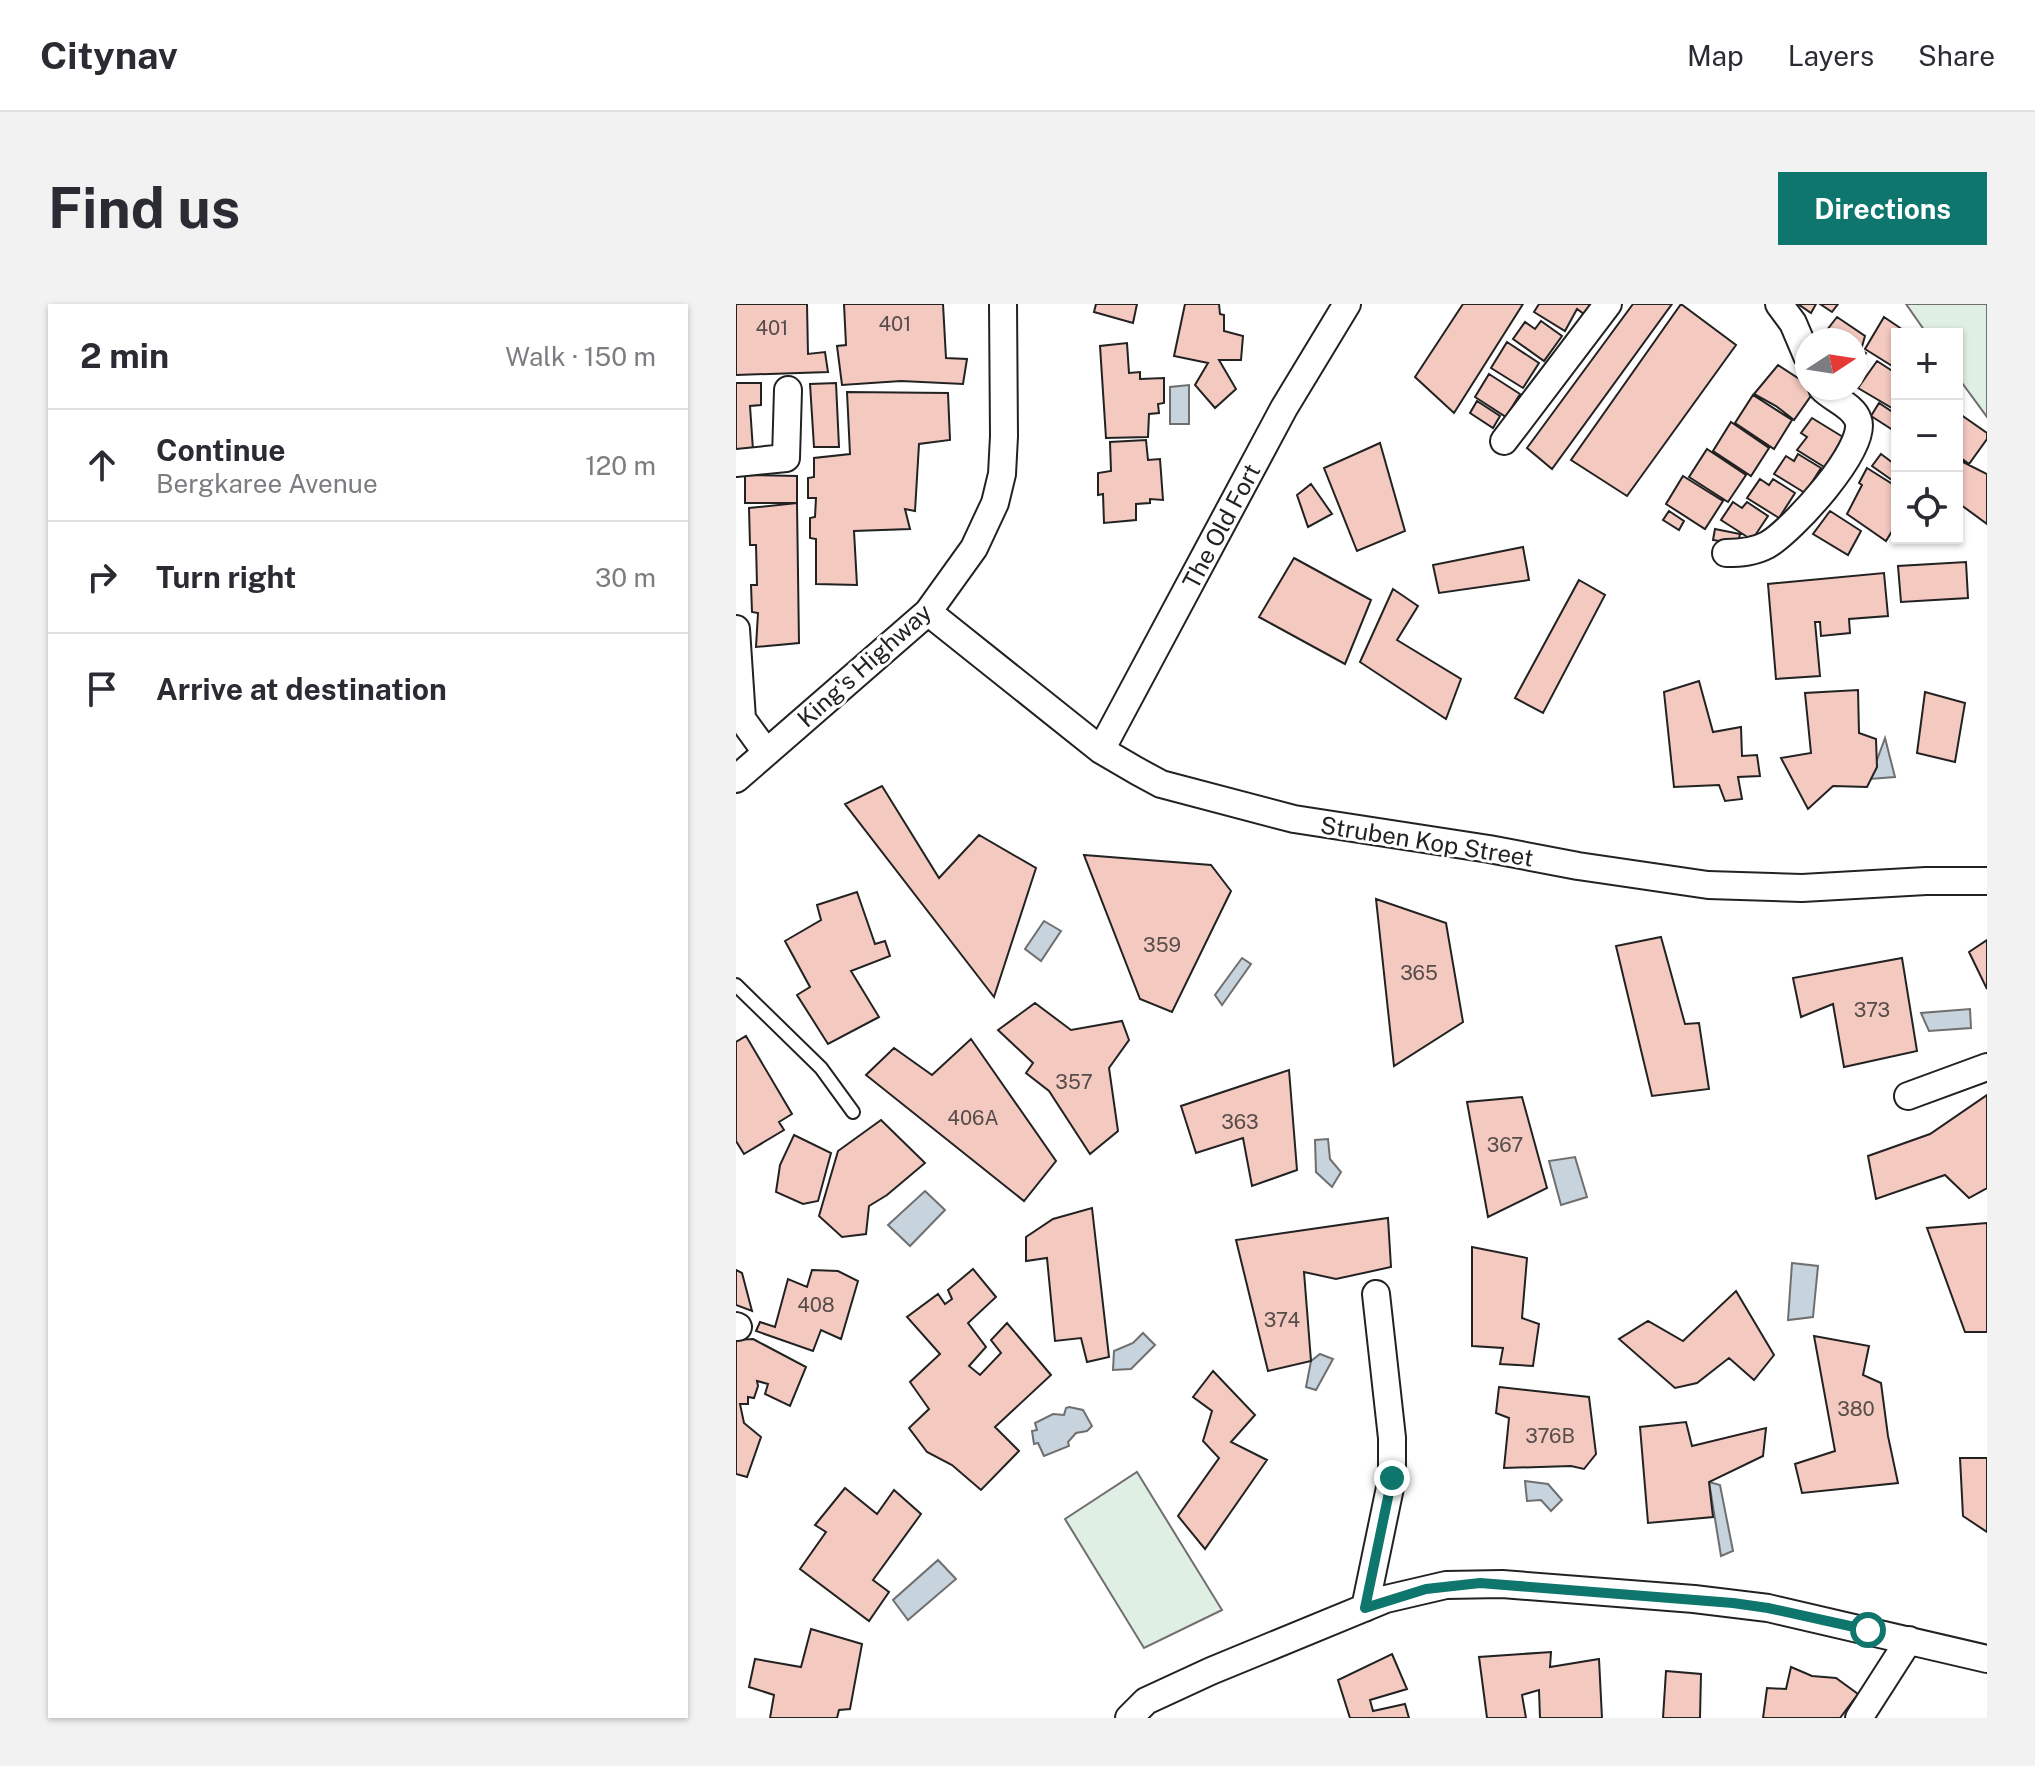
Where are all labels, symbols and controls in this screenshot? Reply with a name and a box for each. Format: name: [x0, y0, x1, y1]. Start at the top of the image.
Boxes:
text: Citynav: [40, 33, 178, 78]
text: Map: [1687, 39, 1744, 72]
text: Layers: [1788, 39, 1874, 72]
text: Share: [1918, 39, 1995, 72]
button: Directions: [1778, 172, 1987, 245]
text: Find us: [48, 175, 240, 241]
house number: 401: [879, 312, 911, 336]
house number: 401: [756, 316, 788, 340]
north arrow: [1795, 328, 1867, 400]
map controls: [1891, 328, 1963, 544]
button: +: [1891, 328, 1963, 400]
text: 2 min: [80, 336, 169, 376]
text: Walk · 150 m: [505, 341, 656, 372]
button: −: [1891, 400, 1963, 472]
text: Continue: [156, 432, 286, 468]
icon: ahead: [80, 443, 124, 487]
text: 120 m: [585, 450, 656, 481]
street label: The Old Fort: [1176, 459, 1266, 593]
text: Bergkaree Avenue: [156, 468, 378, 499]
button: locate: [1891, 472, 1963, 544]
icon: right: [80, 555, 124, 599]
text: Turn right: [156, 559, 296, 595]
text: 30 m: [595, 562, 656, 593]
street label: King's Highway: [791, 598, 937, 732]
icon: arrive: [80, 667, 124, 711]
text: Arrive at destination: [156, 671, 447, 707]
street label: Struben Kop Street: [1318, 810, 1536, 872]
house number: 359: [1143, 933, 1181, 957]
house number: 365: [1400, 961, 1438, 985]
house number: 373: [1854, 998, 1890, 1022]
house number: 357: [1055, 1070, 1093, 1094]
house number: 406A: [947, 1106, 999, 1130]
house number: 363: [1221, 1110, 1259, 1134]
house number: 367: [1487, 1133, 1523, 1157]
house number: 408: [797, 1293, 835, 1317]
house number: 374: [1264, 1308, 1300, 1332]
house number: 380: [1837, 1397, 1875, 1421]
house number: 376B: [1525, 1424, 1575, 1448]
route end: [1374, 1460, 1410, 1496]
route start: [1850, 1612, 1886, 1648]

